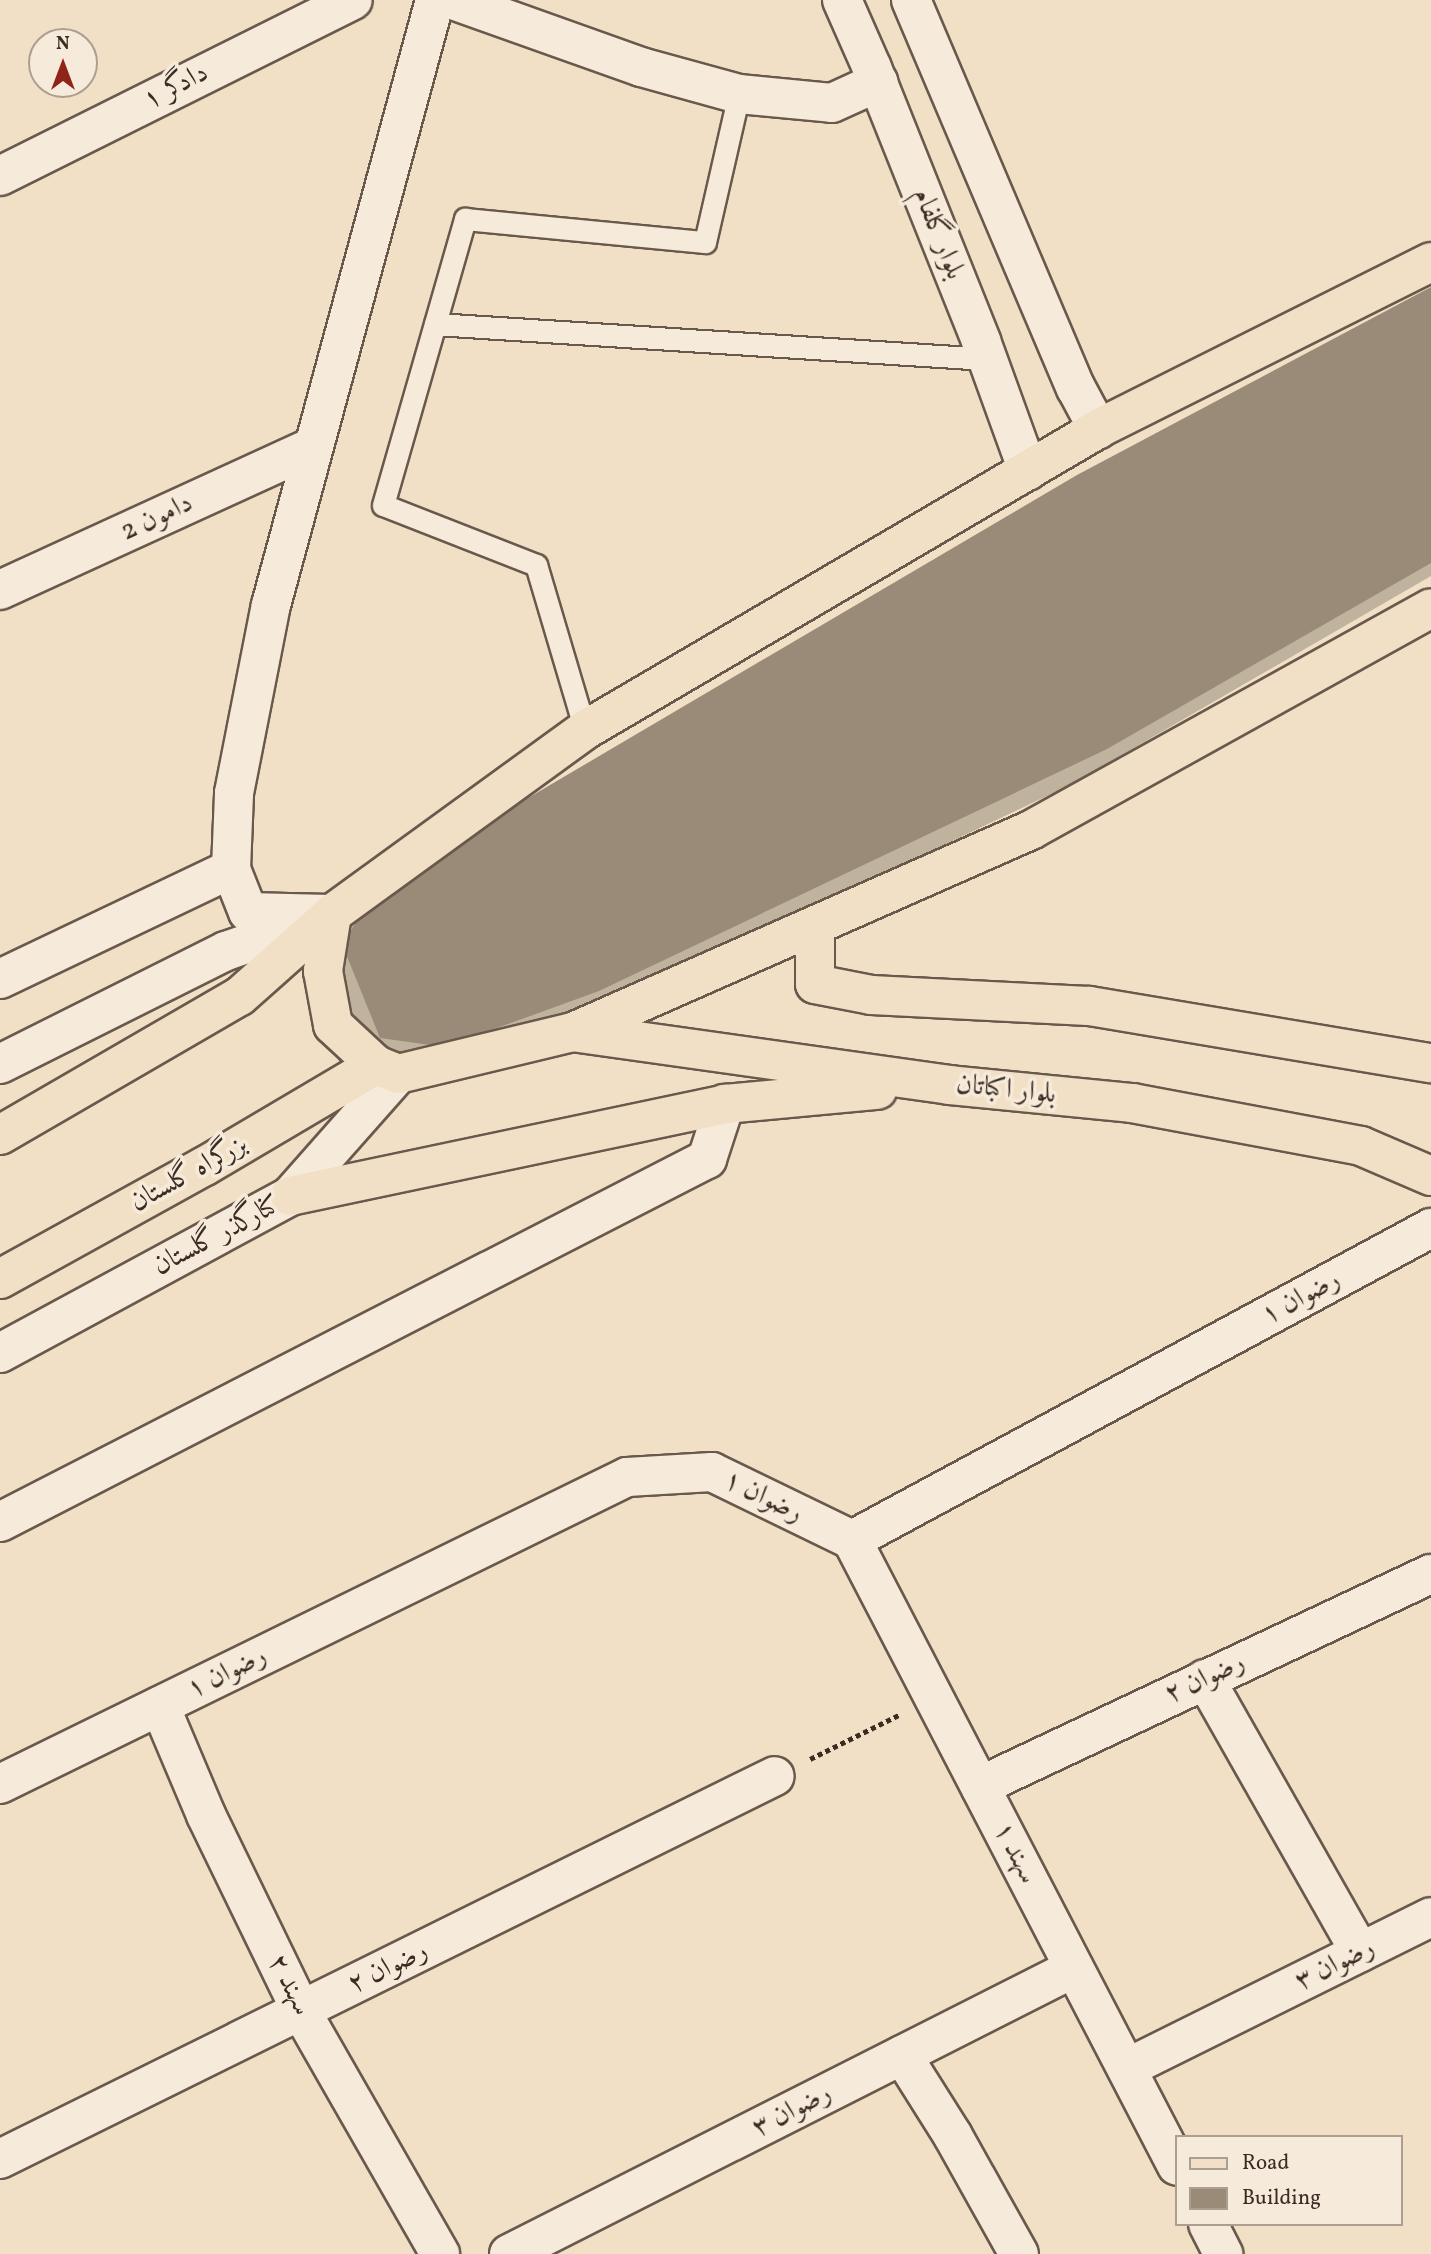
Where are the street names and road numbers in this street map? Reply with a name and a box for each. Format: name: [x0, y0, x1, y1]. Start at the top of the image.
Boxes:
street label: ۱ دادگر: [138, 56, 214, 118]
street label: بلوار گلفام: [905, 183, 971, 285]
street label: دامون 2: [116, 487, 198, 549]
street label: بلوار اکباتان: [954, 1068, 1058, 1112]
street label: بزرگراه گلستان: [125, 1128, 253, 1220]
street label: کنارگذر گلستان: [148, 1189, 286, 1283]
street label: رضوان ۱: [1256, 1263, 1346, 1333]
street label: رضوان ۱: [718, 1463, 808, 1531]
street label: رضوان ۱: [182, 1639, 272, 1707]
street label: رضوان ۲: [1160, 1646, 1250, 1712]
street label: سهند ۱: [985, 1817, 1045, 1889]
street label: رضوان ۳: [1290, 1931, 1380, 1999]
street label: رضوان ۲: [343, 1934, 433, 2002]
street label: سهند ۲: [259, 1949, 319, 2021]
street label: رضوان ۳: [747, 2077, 837, 2145]

